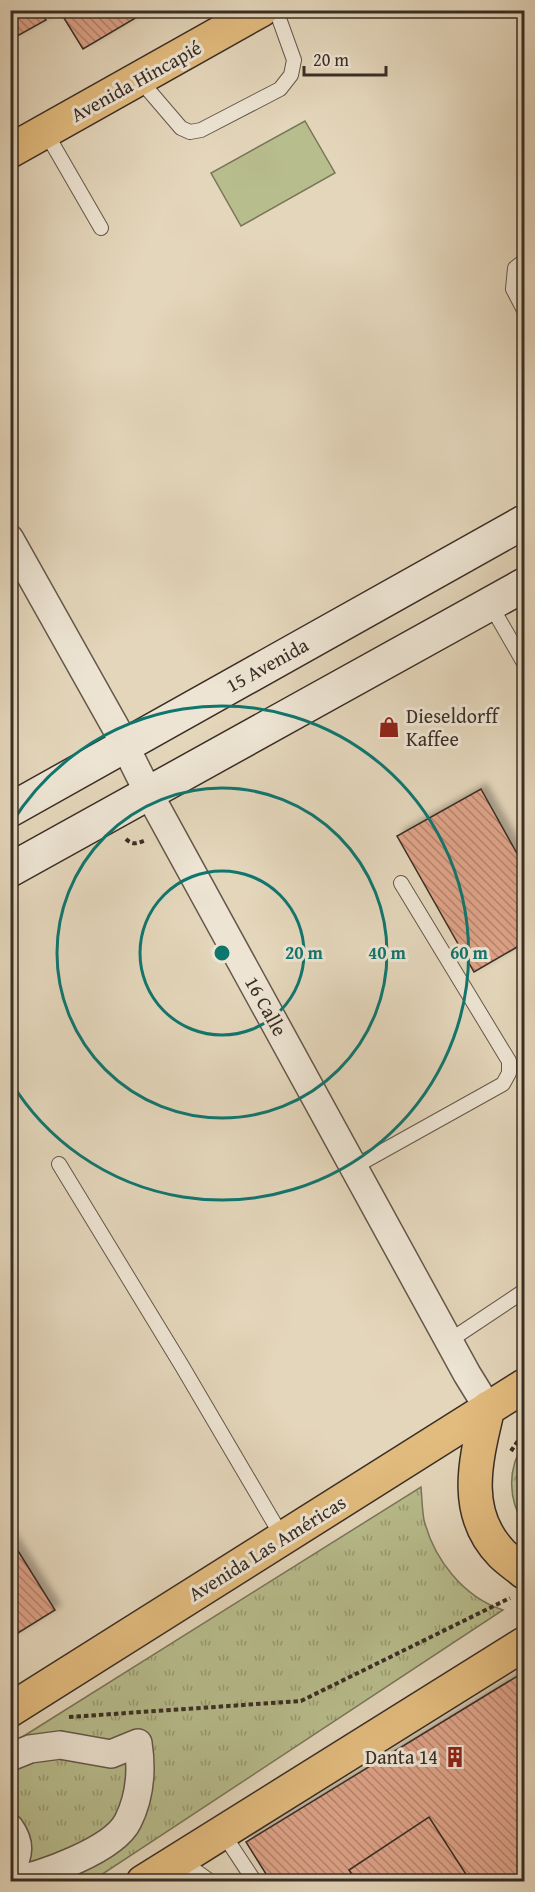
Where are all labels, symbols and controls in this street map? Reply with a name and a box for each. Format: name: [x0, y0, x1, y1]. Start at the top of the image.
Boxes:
street label: Avenida Hincapié: [65, 33, 206, 129]
scale bar: [304, 39, 386, 77]
text: 20 m: [313, 46, 349, 73]
street label: 15 Avenida: [220, 630, 314, 699]
place label: Dieseldorff Kaffee: [406, 701, 500, 753]
shop icon: Dieseldorff Kaffee: [377, 715, 401, 739]
text: 20 m: [285, 939, 324, 966]
text: 40 m: [368, 939, 407, 966]
text: 60 m: [450, 939, 489, 966]
centre of rings: [212, 943, 232, 963]
street label: 16 Calle: [238, 970, 295, 1041]
street label: Avenida Las Américas: [182, 1487, 351, 1608]
place label: Danta 14: [365, 1742, 438, 1771]
building icon: Danta 14: [443, 1745, 467, 1769]

